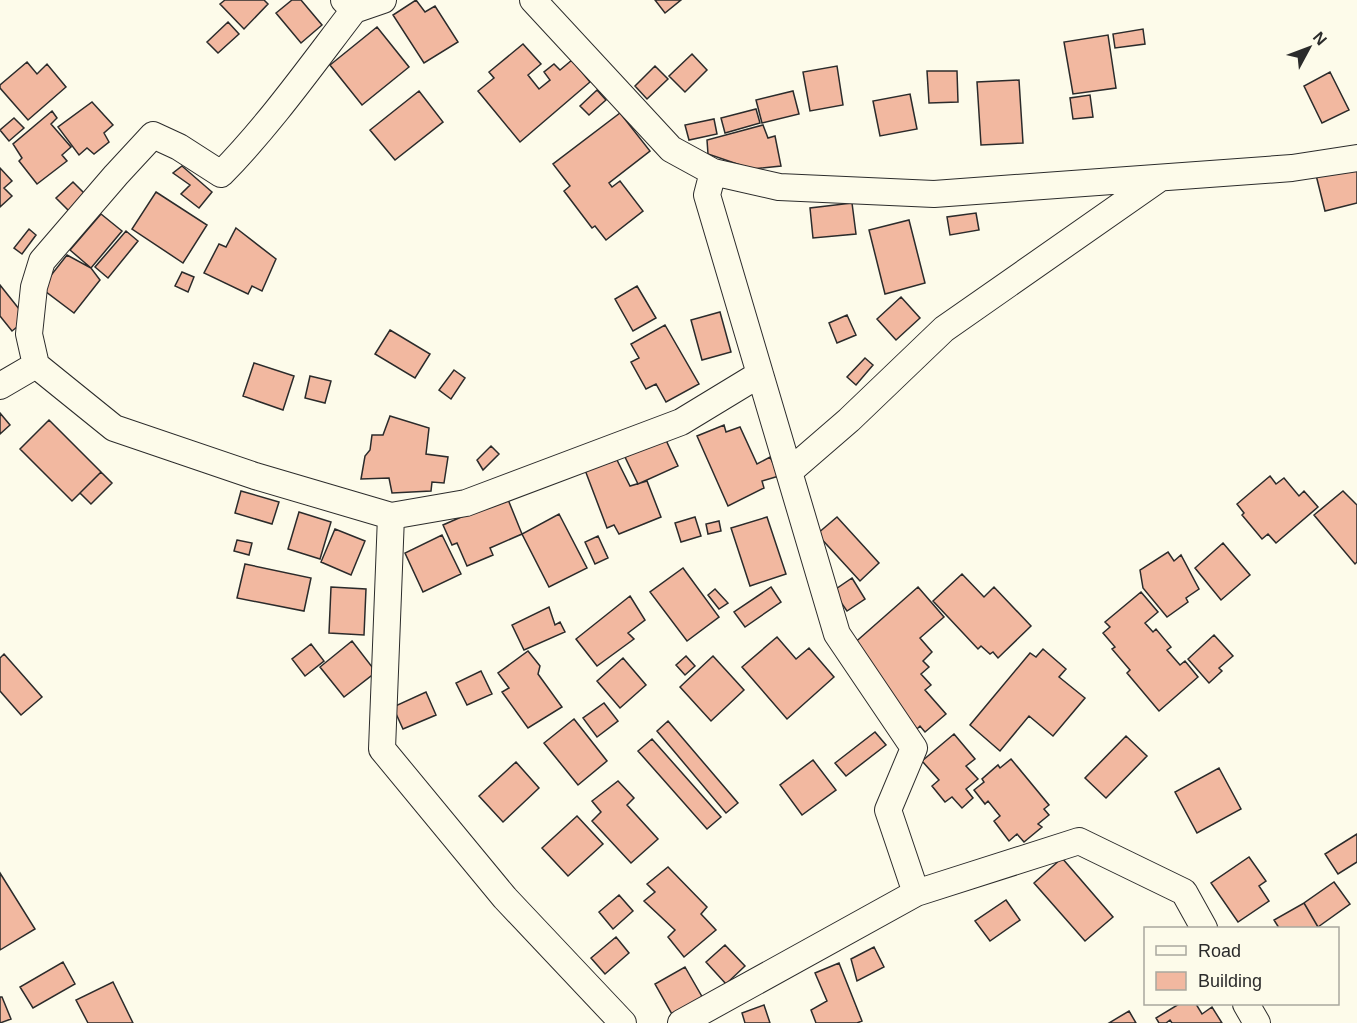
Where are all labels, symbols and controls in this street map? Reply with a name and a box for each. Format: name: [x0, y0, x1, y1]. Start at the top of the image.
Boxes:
north arrow: [1279, 18, 1339, 78]
text: N: [1310, 29, 1330, 48]
legend: [1144, 927, 1339, 1005]
text: Road: [1198, 941, 1241, 961]
text: Building: [1198, 971, 1262, 991]

